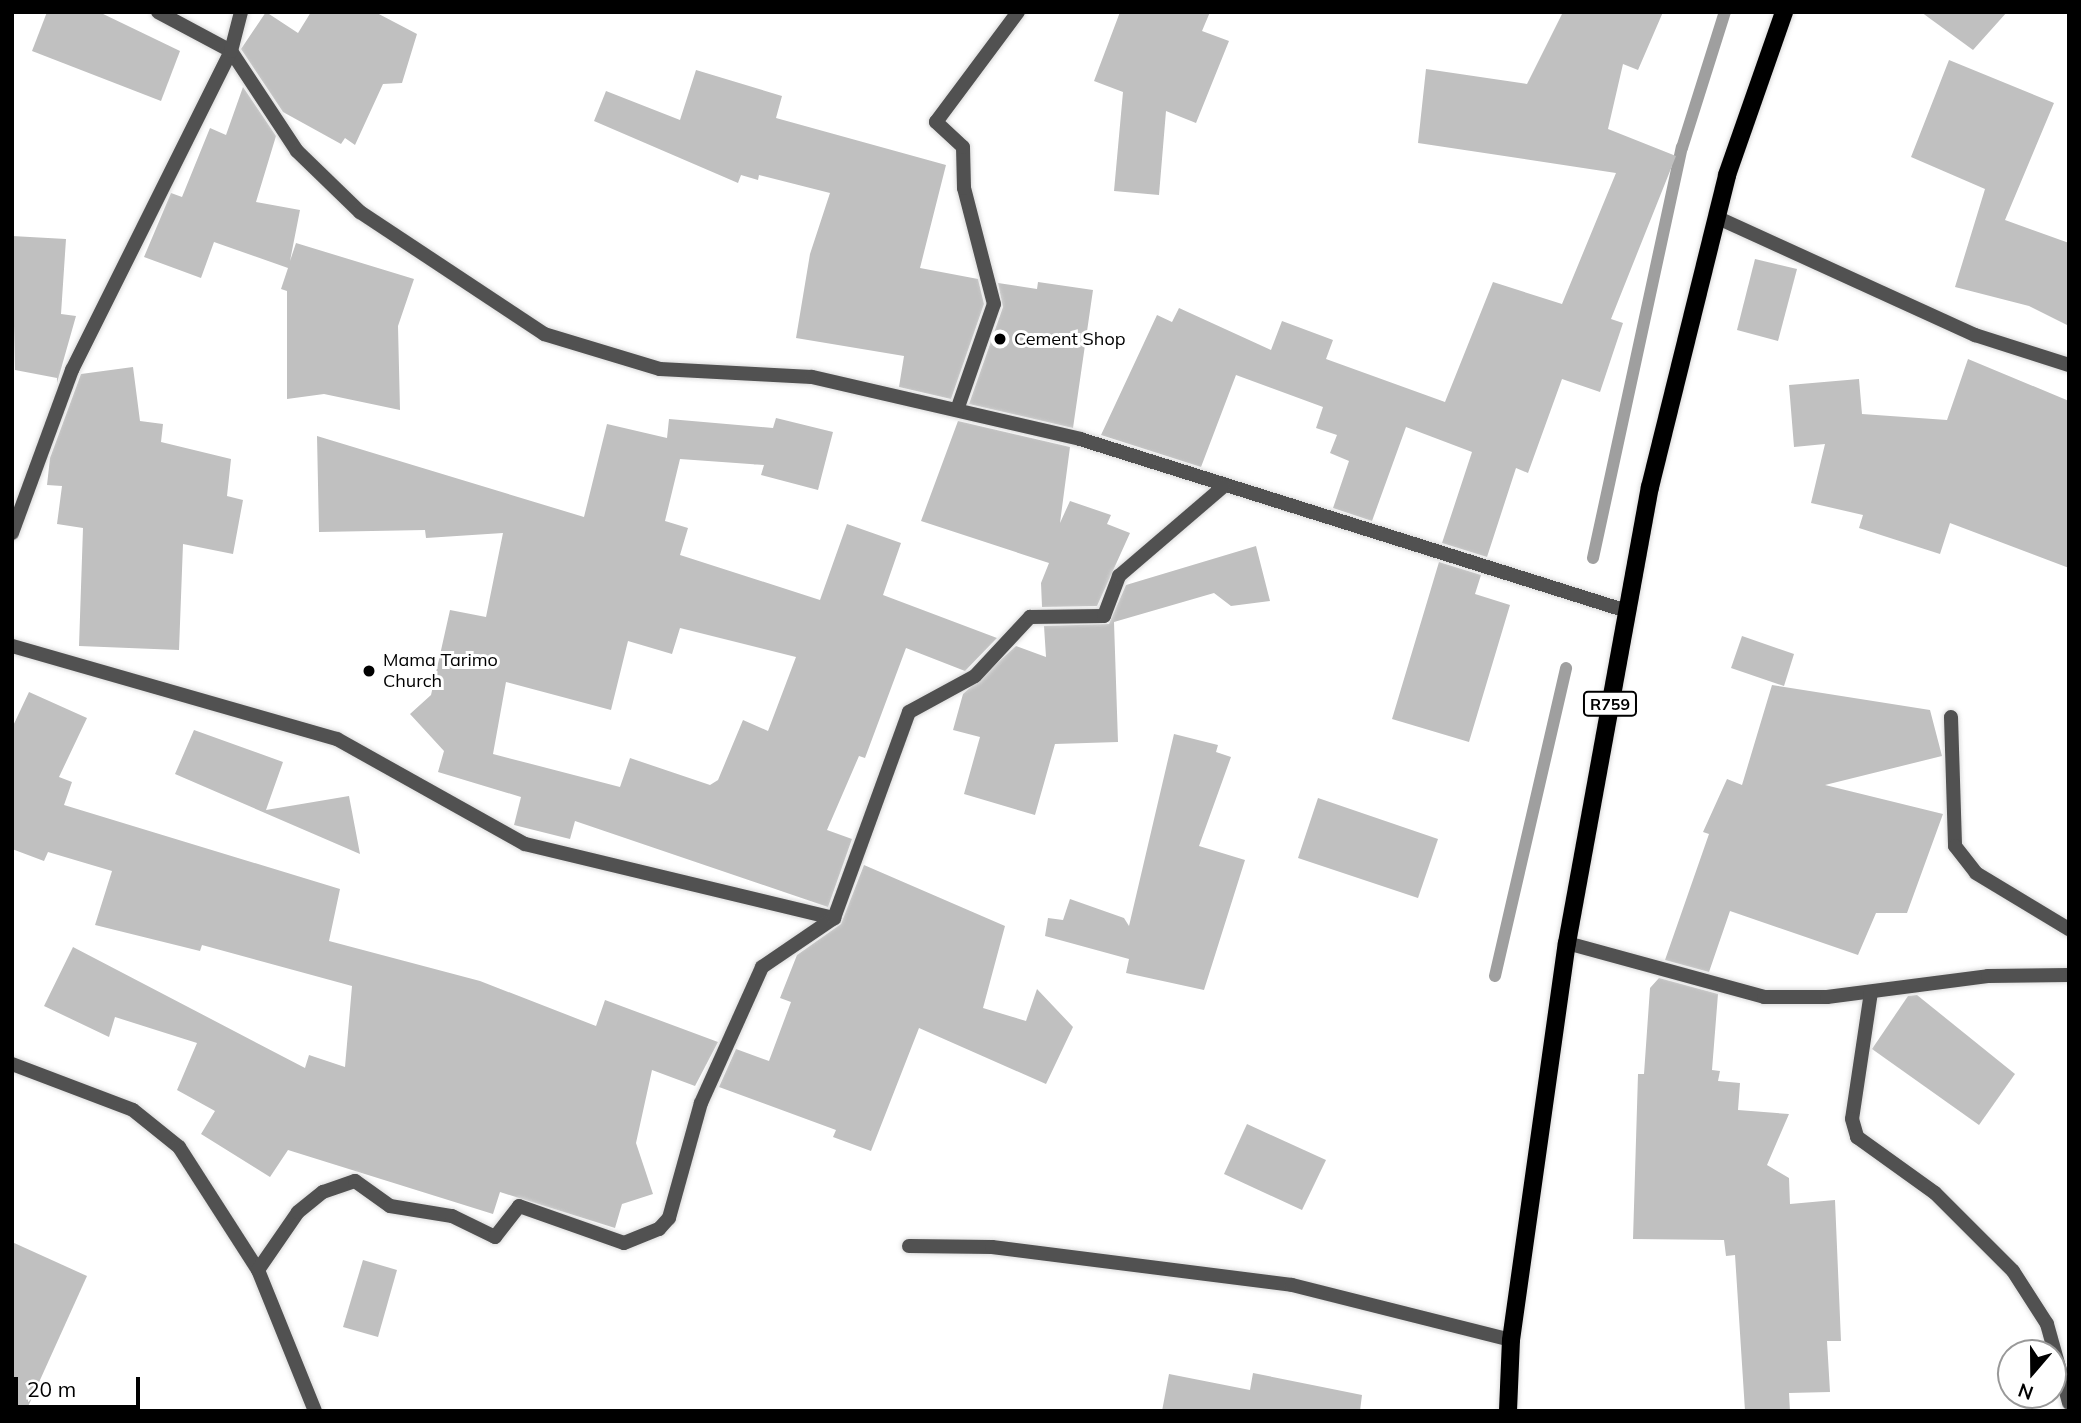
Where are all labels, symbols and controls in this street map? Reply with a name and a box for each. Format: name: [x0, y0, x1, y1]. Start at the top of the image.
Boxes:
place label: Cement Shop: [1014, 328, 1125, 350]
marker: Cement Shop: [992, 331, 1008, 347]
place label: Mama Tarimo Church: [383, 650, 498, 692]
marker: Mama Tarimo Church: [361, 663, 377, 679]
road number: R759: [1582, 692, 1638, 716]
north arrow: [1997, 1339, 2067, 1409]
scale bar: [18, 1364, 144, 1408]
text: 20 m: [27, 1376, 76, 1402]
text: N: [2015, 1378, 2036, 1406]

